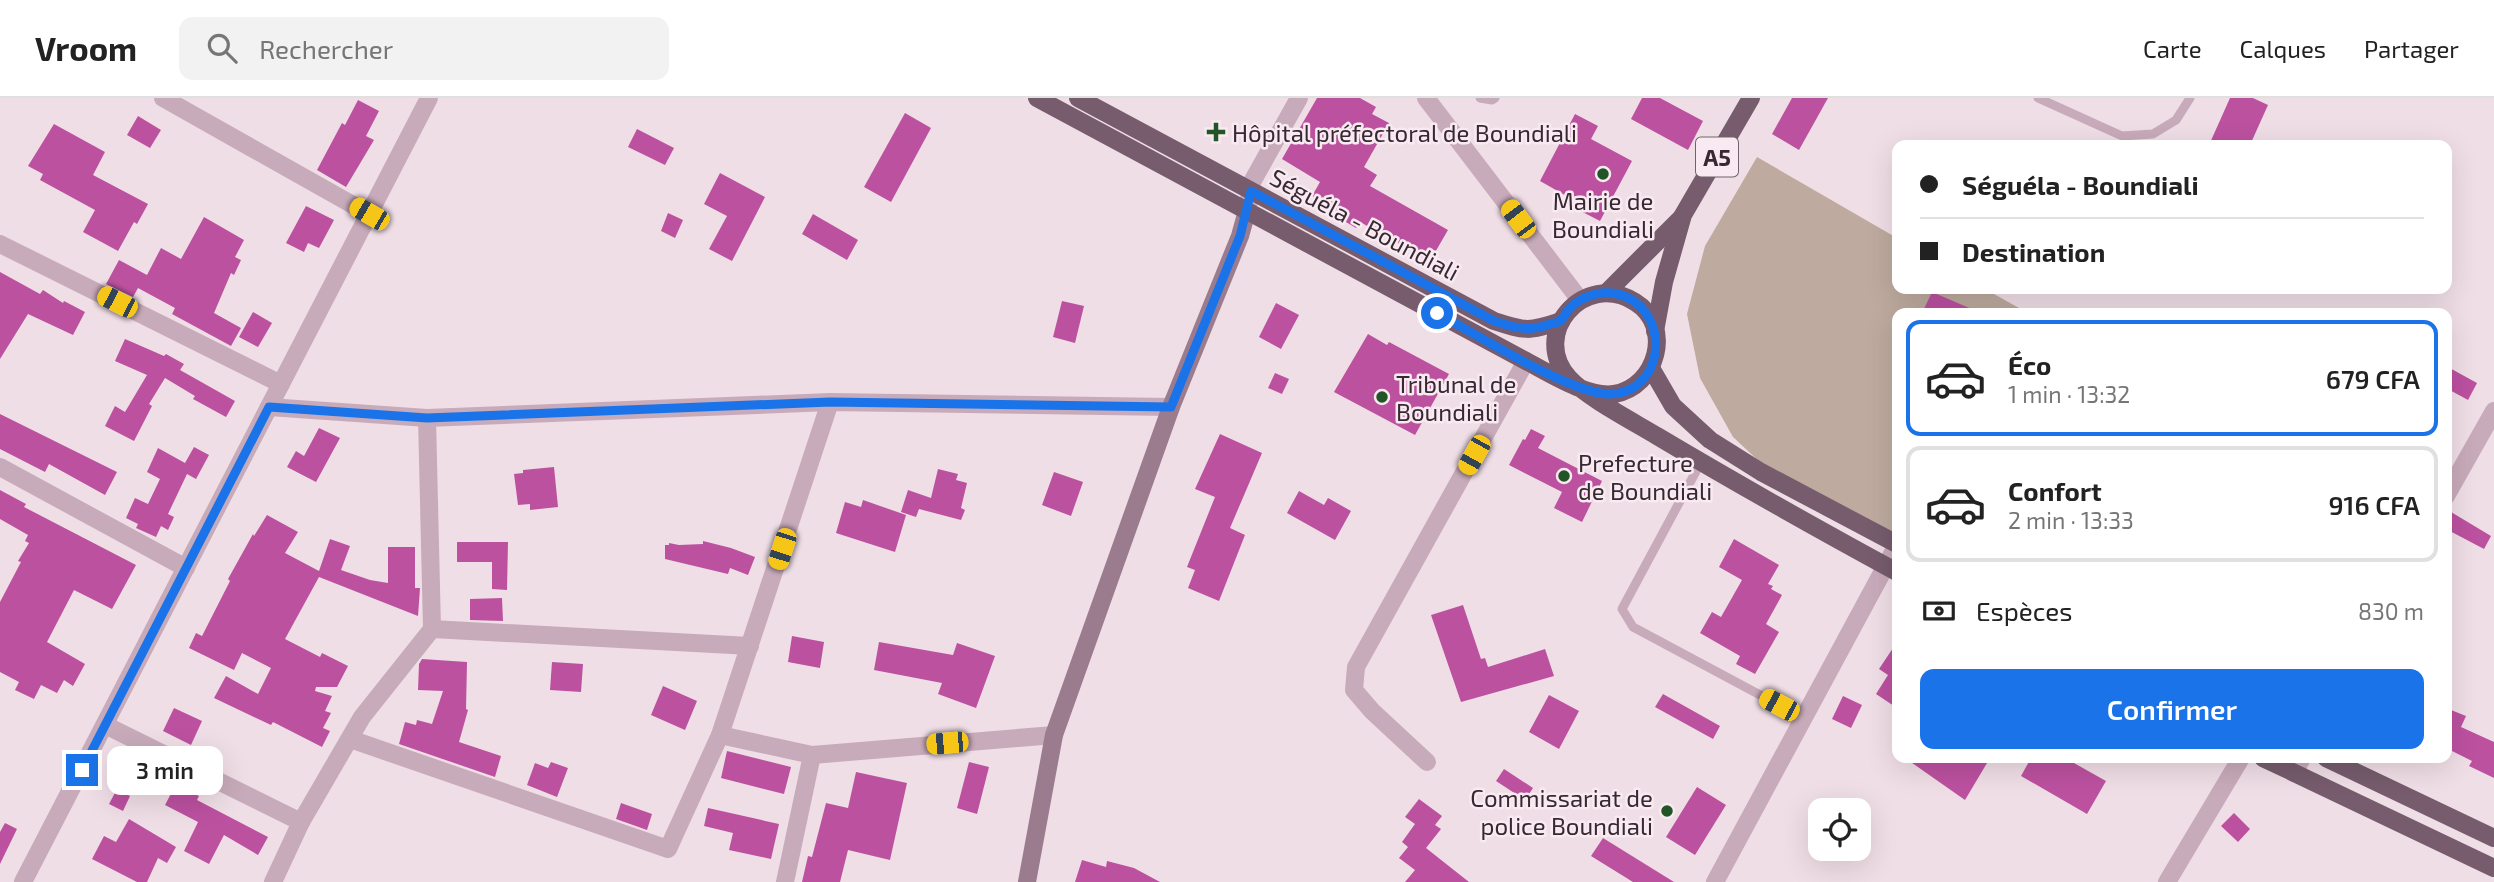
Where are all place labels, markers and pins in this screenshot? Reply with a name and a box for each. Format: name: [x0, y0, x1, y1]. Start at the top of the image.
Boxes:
place label: Hôpital préfectoral de Boundiali: [1232, 118, 1577, 147]
marker: Hôpital préfectoral de Boundiali: [1206, 122, 1226, 142]
marker: Mairie de Boundiali: [1595, 166, 1611, 182]
place label: Mairie de Boundiali: [1552, 186, 1654, 243]
place label: Tribunal de Boundiali: [1396, 369, 1516, 426]
marker: Tribunal de Boundiali: [1374, 389, 1390, 405]
place label: Prefecture de Boundiali: [1578, 448, 1712, 505]
marker: Prefecture de Boundiali: [1556, 468, 1572, 484]
place label: Commissariat de police Boundiali: [1470, 783, 1653, 840]
marker: Commissariat de police Boundiali: [1659, 803, 1675, 819]

